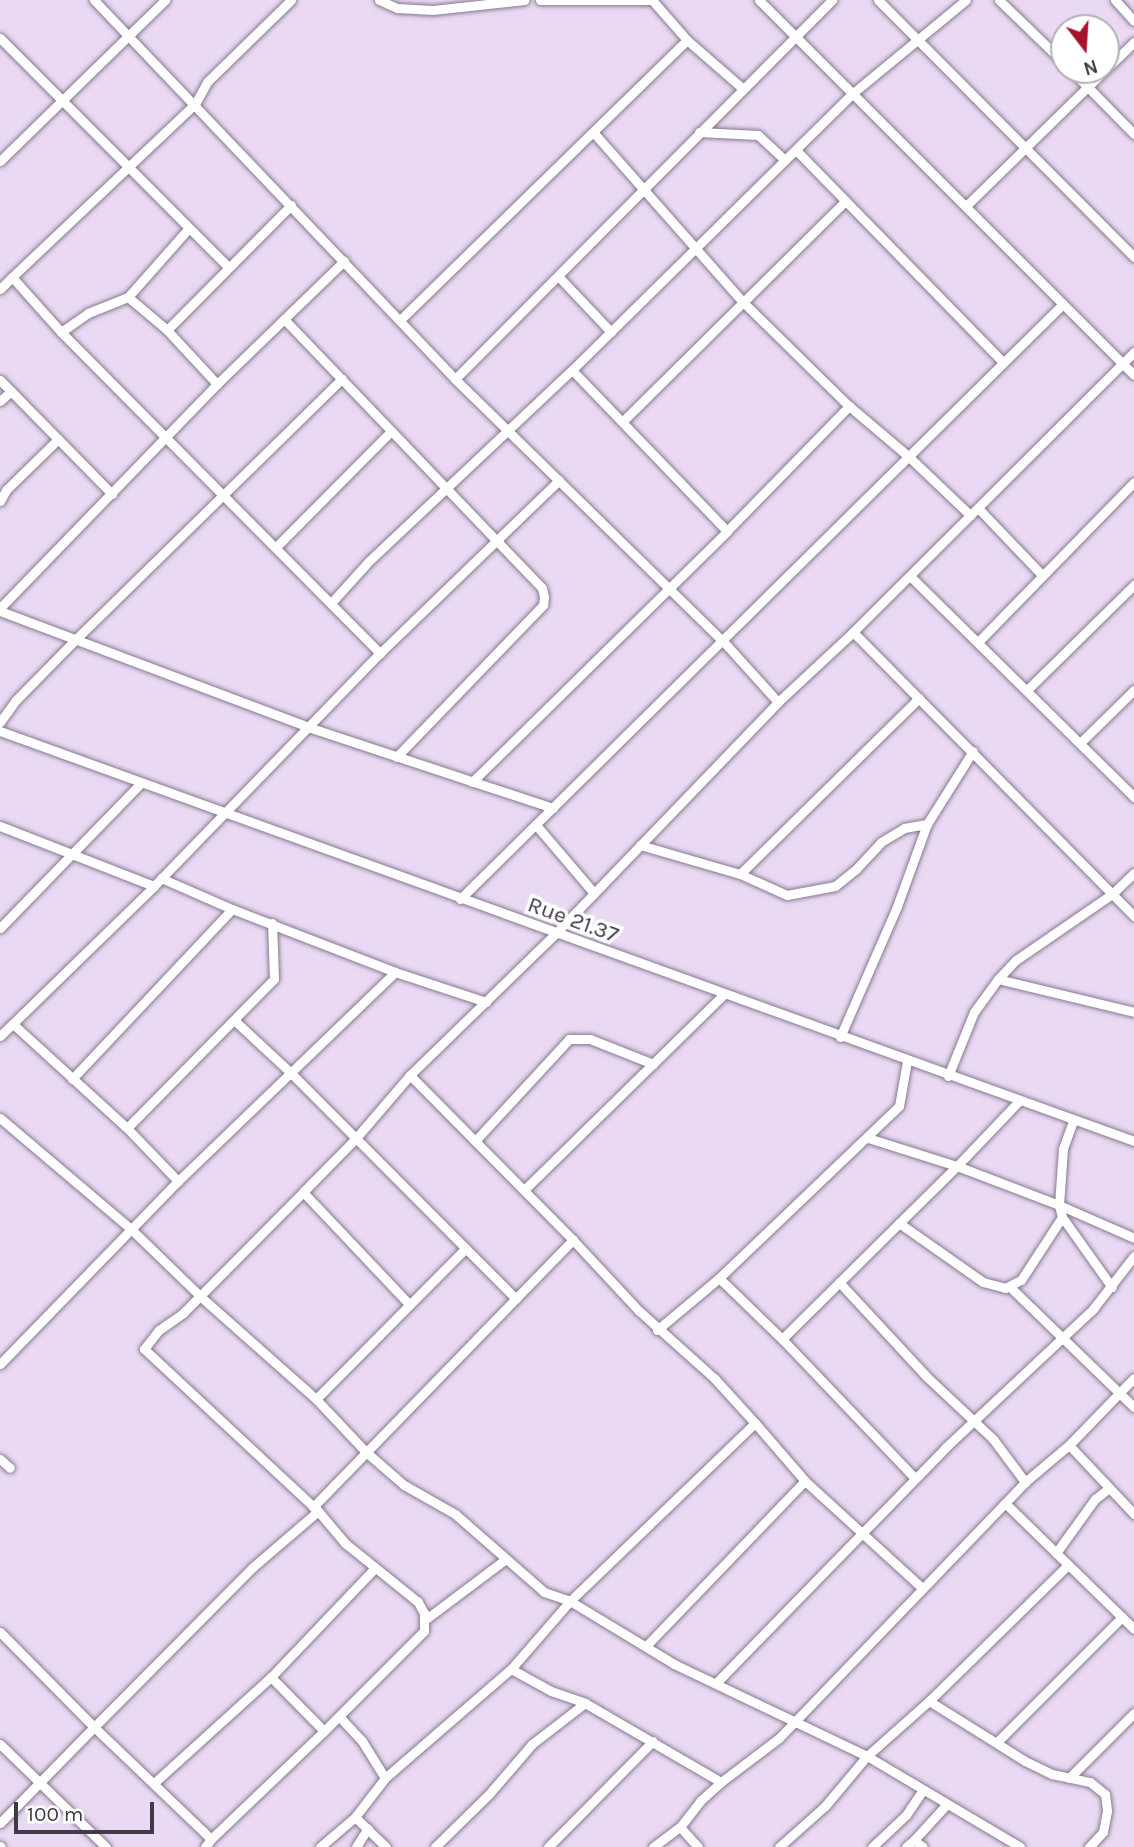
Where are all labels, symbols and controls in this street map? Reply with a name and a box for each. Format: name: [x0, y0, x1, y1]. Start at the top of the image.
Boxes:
north arrow: [1050, 14, 1120, 84]
text: N: [1081, 55, 1100, 80]
street label: Rue 21.37: [524, 891, 622, 949]
scale bar: [18, 1787, 158, 1831]
text: 100 m: [27, 1802, 84, 1826]

